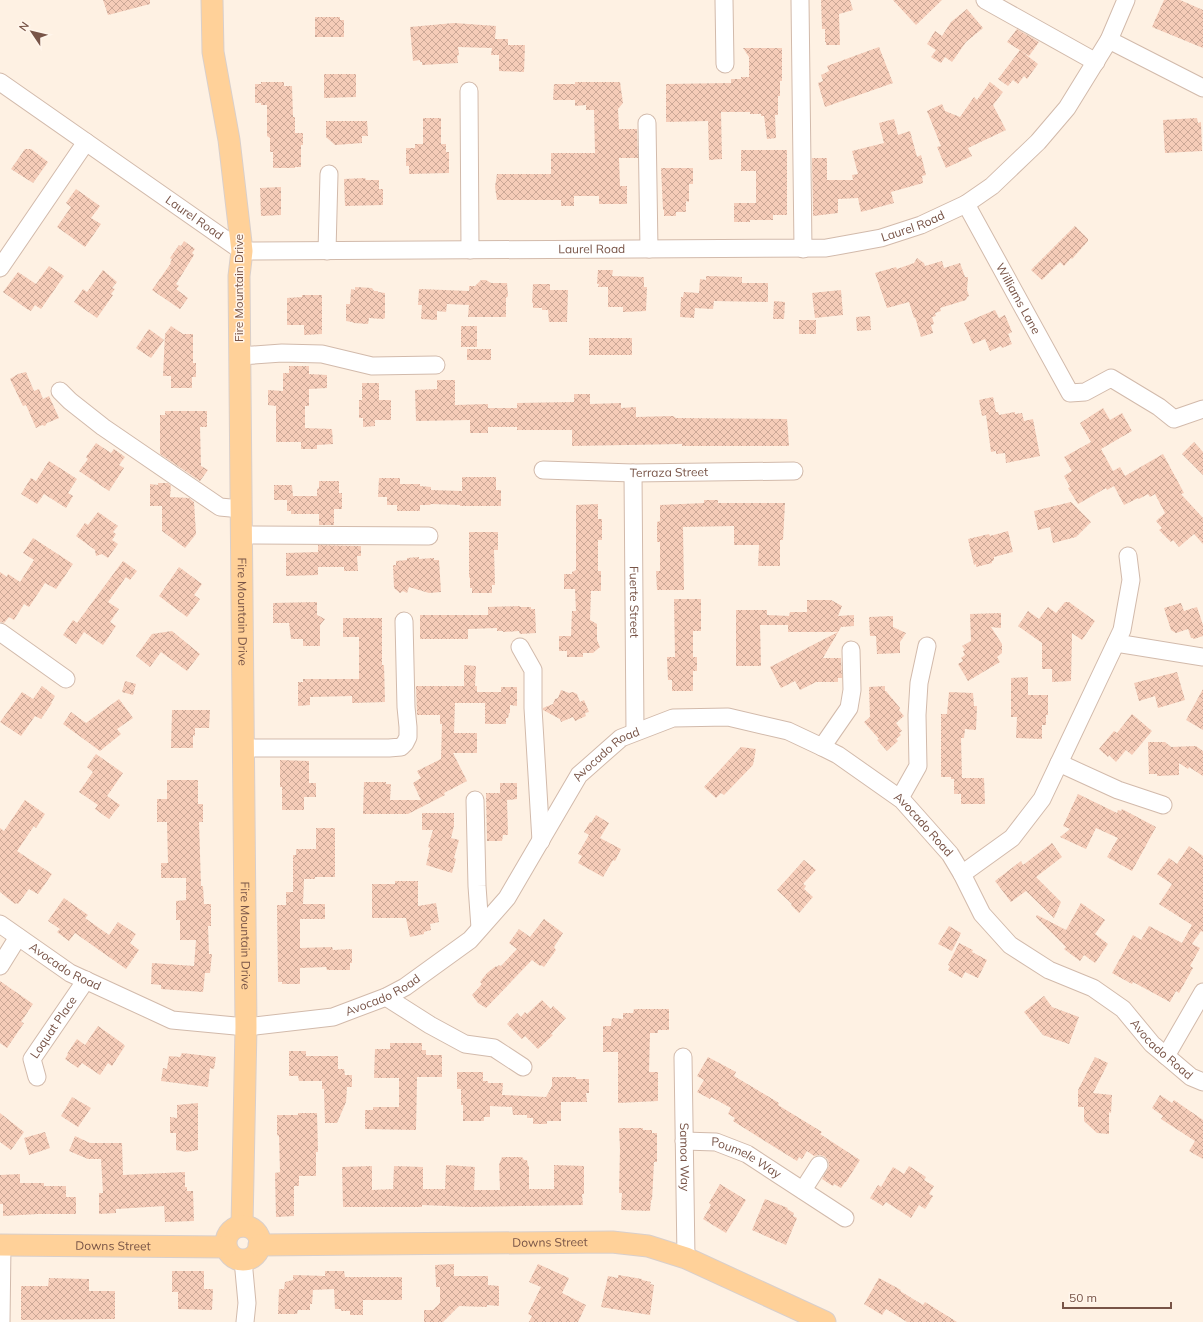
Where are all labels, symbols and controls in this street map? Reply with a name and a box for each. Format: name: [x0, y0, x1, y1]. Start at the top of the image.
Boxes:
north arrow: [12, 12, 52, 52]
text: N: [16, 19, 32, 34]
street label: Laurel Road: [163, 192, 226, 243]
street label: Laurel Road: [879, 207, 947, 245]
street label: Fire Mountain Drive: [231, 234, 246, 342]
street label: Laurel Road: [558, 241, 625, 256]
street label: Williams Lane: [993, 260, 1044, 337]
street label: Terraza Street: [629, 464, 708, 480]
street label: Fire Mountain Drive: [235, 557, 251, 666]
street label: Fuerte Street: [627, 566, 642, 638]
street label: Avocado Road: [569, 724, 641, 784]
street label: Avocado Road: [891, 789, 957, 859]
street label: Fire Mountain Drive: [238, 881, 254, 990]
street label: Avocado Road: [27, 939, 104, 993]
street label: Avocado Road: [343, 971, 423, 1019]
street label: Loquat Place: [27, 993, 80, 1061]
street label: Avocado Road: [1127, 1016, 1196, 1082]
street label: Samoa Way: [677, 1123, 693, 1192]
street label: Poumele Way: [711, 1134, 785, 1182]
street label: Downs Street: [512, 1234, 588, 1250]
street label: Downs Street: [75, 1238, 151, 1253]
scale bar: [1063, 1284, 1171, 1310]
text: 50 m: [1069, 1290, 1097, 1305]

